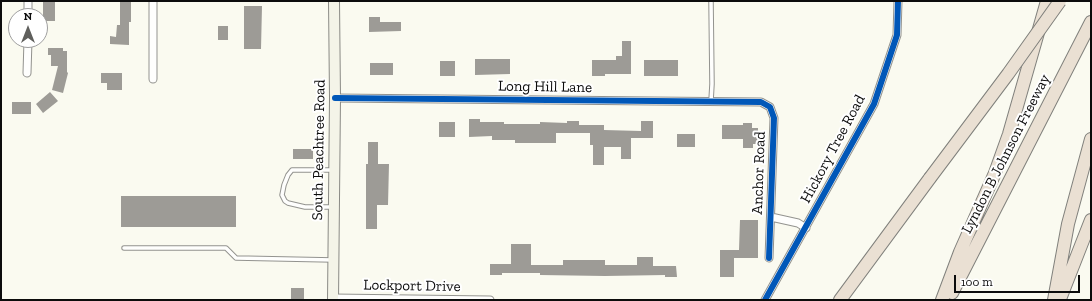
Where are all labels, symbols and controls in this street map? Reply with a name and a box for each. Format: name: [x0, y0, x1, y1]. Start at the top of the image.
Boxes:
north arrow: [8, 8, 48, 48]
text: N: [24, 10, 32, 23]
street label: Lyndon B Johnson Freeway: [958, 71, 1054, 237]
street label: Long Hill Lane: [498, 77, 592, 97]
street label: South Peachtree Road: [309, 79, 329, 221]
street label: Hickory Tree Road: [797, 92, 869, 206]
street label: Anchor Road: [749, 131, 769, 215]
scale bar: [956, 267, 1082, 293]
text: 100 m: [961, 275, 993, 289]
street label: Lockport Drive: [363, 276, 461, 296]

